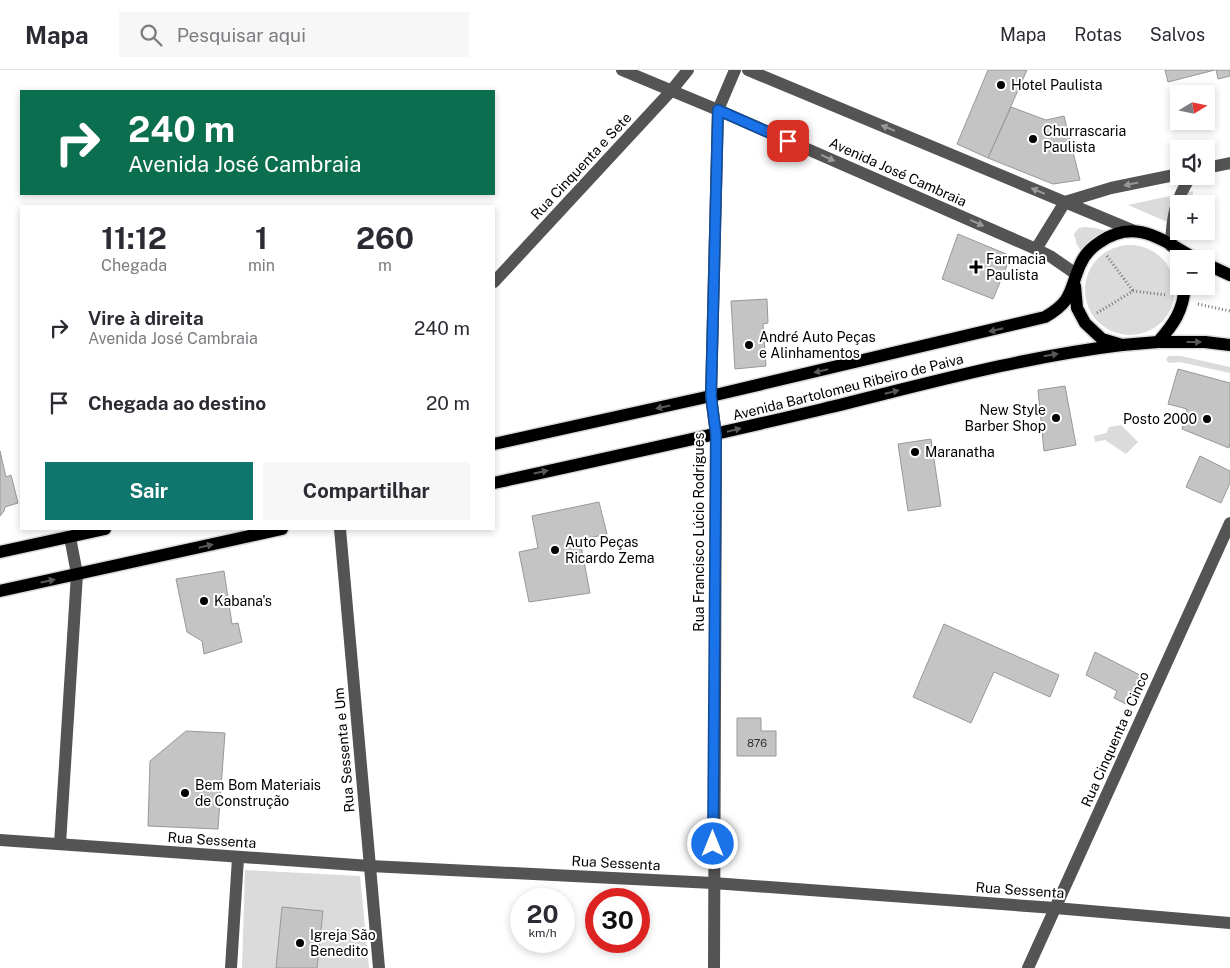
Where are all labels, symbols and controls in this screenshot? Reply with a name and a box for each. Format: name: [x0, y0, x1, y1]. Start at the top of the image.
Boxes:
search box: [119, 12, 469, 57]
text: Mapa: [25, 21, 89, 49]
icon: search: [137, 21, 165, 49]
text: Pesquisar aqui: [177, 24, 306, 46]
text: Mapa: [1000, 24, 1046, 45]
text: Rotas: [1074, 24, 1122, 45]
text: Salvos: [1150, 24, 1205, 45]
place label: Hotel Paulista: [1011, 77, 1103, 93]
marker: Hotel Paulista: [995, 79, 1007, 91]
north arrow: [1170, 85, 1215, 130]
map controls: [1170, 85, 1215, 295]
text: 240 m: [128, 109, 235, 150]
street label: Rua Cinquenta e Sete: [527, 109, 635, 223]
icon: right: [45, 110, 110, 175]
pin: [767, 120, 809, 162]
place label: Churrascaria Paulista: [1043, 123, 1126, 155]
one-way arrow: [881, 124, 895, 132]
icon: arrive: [774, 127, 802, 155]
marker: Churrascaria Paulista: [1027, 133, 1039, 145]
street label: Avenida José Cambraia: [827, 134, 969, 210]
button: sound: [1170, 140, 1215, 185]
text: Avenida José Cambraia: [128, 151, 361, 177]
one-way arrow: [821, 155, 835, 163]
one-way arrow: [1123, 180, 1139, 188]
one-way arrow: [1030, 187, 1045, 195]
button: +: [1170, 195, 1215, 240]
text: 11:12: [101, 220, 167, 256]
text: 1: [255, 220, 268, 256]
text: 260: [356, 220, 414, 256]
one-way arrow: [970, 220, 984, 228]
button: −: [1170, 250, 1215, 295]
place label: Farmacia Paulista: [986, 251, 1046, 283]
text: Chegada: [101, 256, 167, 275]
text: min: [248, 256, 275, 275]
text: m: [378, 256, 392, 275]
marker: Farmacia Paulista: [970, 261, 982, 273]
text: Vire à direita: [88, 307, 204, 329]
icon: right: [45, 314, 73, 342]
text: 240 m: [414, 317, 470, 339]
one-way arrow: [989, 326, 1004, 334]
text: Avenida José Cambraia: [88, 329, 258, 348]
place label: André Auto Peças e Alinhamentos: [759, 329, 876, 361]
one-way arrow: [1186, 338, 1202, 346]
marker: André Auto Peças e Alinhamentos: [743, 339, 755, 351]
street label: Avenida Bartolomeu Ribeiro de Paiva: [731, 351, 965, 423]
one-way arrow: [1043, 351, 1059, 359]
one-way arrow: [814, 367, 829, 375]
one-way arrow: [885, 388, 900, 396]
icon: arrive: [45, 389, 73, 417]
text: Chegada ao destino: [88, 392, 266, 414]
text: 20 m: [426, 392, 470, 414]
place label: New Style Barber Shop: [965, 402, 1046, 434]
one-way arrow: [655, 403, 670, 411]
place label: Posto 2000: [1123, 411, 1197, 427]
marker: New Style Barber Shop: [1050, 412, 1062, 424]
marker: Posto 2000: [1201, 413, 1213, 425]
one-way arrow: [727, 426, 742, 434]
street label: Rua Francisco Lúcio Rodrigues: [691, 432, 707, 632]
place label: Maranatha: [925, 444, 995, 460]
marker: Maranatha: [909, 446, 921, 458]
button: Sair: [45, 462, 253, 520]
button: Compartilhar: [263, 462, 470, 520]
one-way arrow: [534, 468, 549, 476]
place label: Auto Peças Ricardo Zema: [565, 534, 655, 566]
one-way arrow: [199, 541, 215, 549]
marker: Auto Peças Ricardo Zema: [549, 544, 561, 556]
one-way arrow: [40, 577, 55, 585]
place label: Kabana's: [214, 593, 272, 609]
marker: Kabana's: [198, 595, 210, 607]
street label: Rua Cinquenta e Cinco: [1078, 669, 1152, 809]
street label: Rua Sessenta e Um: [331, 687, 357, 813]
house number: 876: [747, 737, 767, 749]
place label: Bem Bom Materiais de Construção: [195, 777, 321, 809]
marker: Bem Bom Materiais de Construção: [179, 787, 191, 799]
position arrow: [686, 817, 738, 869]
street label: Rua Sessenta: [167, 829, 257, 851]
street label: Rua Sessenta: [571, 853, 661, 873]
street label: Rua Sessenta: [975, 879, 1065, 901]
speed limit sign: 30: [585, 888, 650, 953]
text: 20: [527, 899, 559, 929]
text: km/h: [528, 926, 557, 940]
place label: Igreja São Benedito: [310, 927, 376, 959]
marker: Igreja São Benedito: [294, 937, 306, 949]

